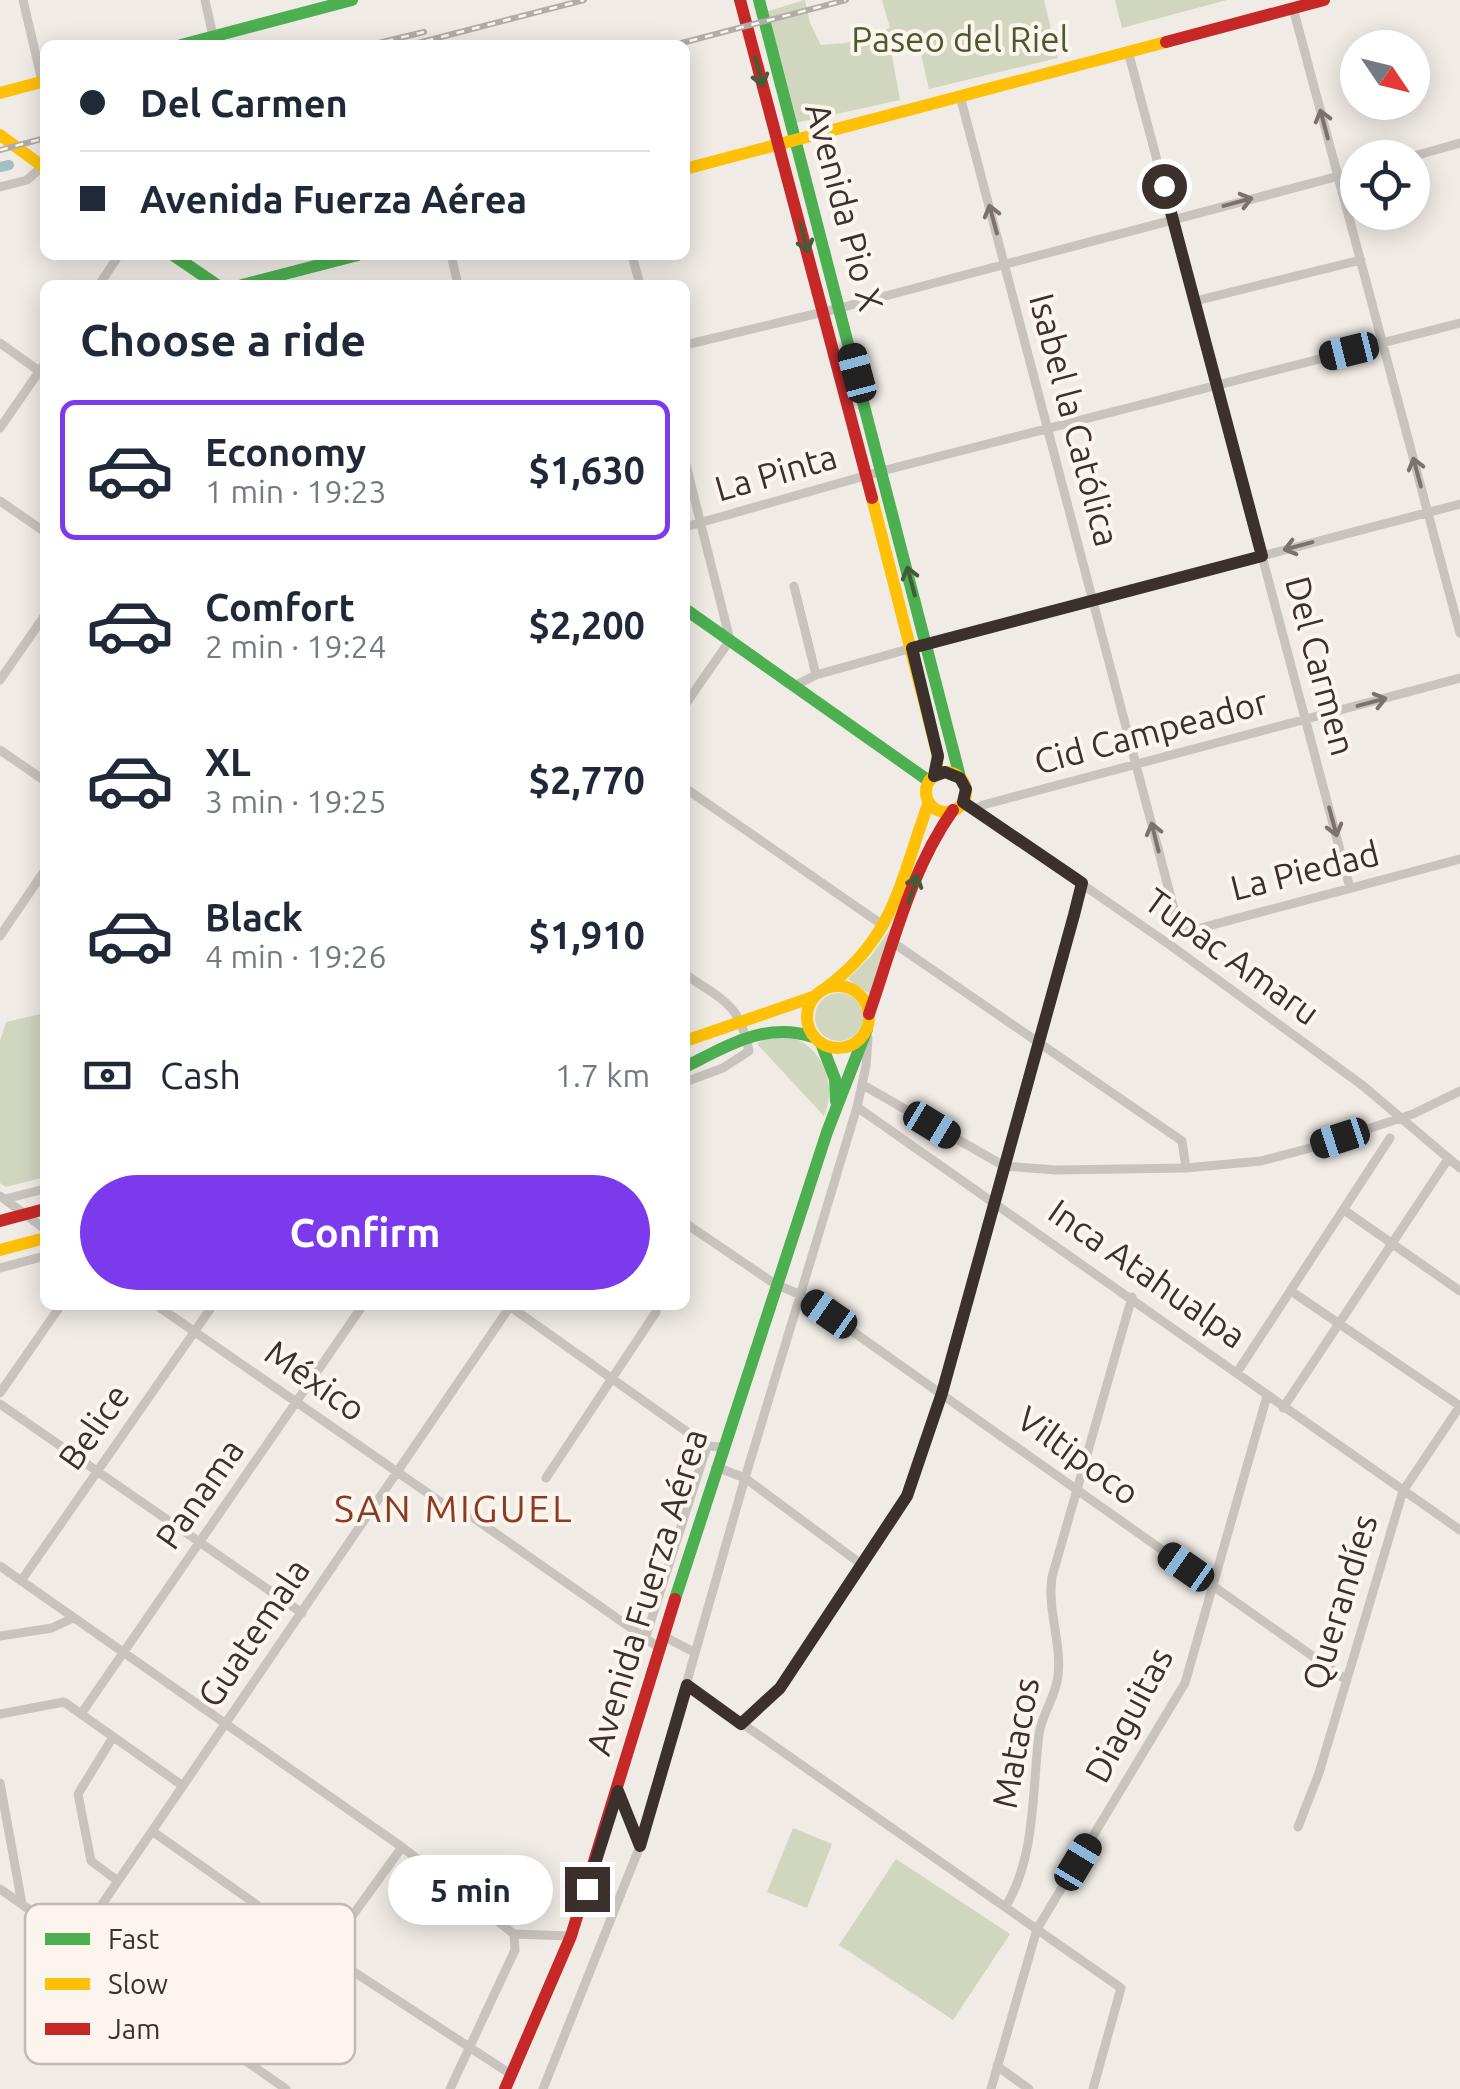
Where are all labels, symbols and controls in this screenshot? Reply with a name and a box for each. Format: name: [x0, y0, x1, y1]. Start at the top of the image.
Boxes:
park label: Paseo del Riel: [851, 19, 1069, 59]
north arrow: [1340, 30, 1430, 120]
map controls: [1340, 30, 1430, 230]
one-way arrow: [751, 56, 770, 87]
text: Del Carmen: [140, 82, 348, 124]
street label: Avenida Pio X: [798, 99, 892, 315]
one-way arrow: [1313, 109, 1332, 140]
button: locate: [1340, 140, 1430, 230]
route start: [1142, 164, 1187, 209]
text: Avenida Fuerza Aérea: [140, 178, 527, 220]
one-way arrow: [1222, 192, 1253, 211]
one-way arrow: [982, 203, 1001, 235]
one-way arrow: [795, 222, 814, 253]
street label: Isabel la Católica: [1022, 289, 1128, 550]
text: Choose a ride: [80, 314, 366, 365]
car: [1316, 329, 1382, 373]
car: [835, 340, 879, 406]
icon: car: [85, 425, 175, 515]
text: Economy: [205, 431, 366, 473]
street label: La Pinta: [710, 436, 841, 508]
text: $1,630: [528, 449, 645, 491]
one-way arrow: [1406, 456, 1425, 488]
text: 1 min · 19:23: [205, 473, 387, 509]
one-way arrow: [1283, 538, 1314, 557]
one-way arrow: [901, 566, 920, 597]
street label: Del Carmen: [1278, 572, 1364, 760]
icon: car: [85, 580, 175, 670]
text: Comfort: [205, 586, 355, 628]
text: $2,200: [528, 604, 645, 646]
text: 2 min · 19:24: [205, 628, 387, 664]
street label: Cid Campeador: [1030, 681, 1272, 781]
one-way arrow: [1356, 691, 1387, 710]
icon: car: [85, 735, 175, 825]
text: XL: [205, 741, 251, 783]
text: $2,770: [528, 759, 645, 801]
text: 3 min · 19:25: [205, 783, 387, 819]
one-way arrow: [1324, 806, 1343, 837]
one-way arrow: [1145, 822, 1164, 853]
street label: La Piedad: [1226, 832, 1383, 908]
one-way arrow: [905, 874, 923, 905]
street label: Tupac Amaru: [1138, 880, 1327, 1033]
icon: car: [85, 890, 175, 980]
text: Black: [205, 896, 303, 938]
text: $1,910: [528, 914, 645, 956]
text: 4 min · 19:26: [205, 938, 387, 974]
icon: cash: [80, 1048, 135, 1103]
text: Cash: [160, 1054, 241, 1096]
text: 1.7 km: [555, 1057, 650, 1093]
car: [899, 1097, 965, 1153]
car: [1307, 1114, 1373, 1162]
button: Confirm: [80, 1175, 650, 1290]
street label: Inca Atahualpa: [1041, 1191, 1254, 1356]
car: [796, 1285, 862, 1343]
street label: México: [258, 1332, 373, 1429]
street label: Belice: [50, 1376, 137, 1477]
street label: Viltipoco: [1010, 1398, 1147, 1513]
street label: Avenida Fuerza Aérea: [577, 1424, 715, 1760]
street label: Panama: [147, 1431, 251, 1556]
district label: SAN MIGUEL: [334, 1487, 574, 1529]
street label: Querandíes: [1293, 1509, 1385, 1694]
car: [1153, 1538, 1219, 1596]
street label: Guatemala: [189, 1551, 317, 1714]
street label: Diaguitas: [1076, 1640, 1180, 1789]
street label: Matacos: [984, 1674, 1046, 1811]
car: [1050, 1829, 1106, 1895]
callout: 5 min: [387, 1854, 552, 1924]
route end: [565, 1867, 610, 1912]
text: 5 min: [430, 1872, 511, 1908]
legend: [25, 1904, 355, 2064]
text: Fast: [108, 1923, 159, 1954]
text: Slow: [108, 1968, 168, 1999]
text: Jam: [108, 2013, 160, 2044]

